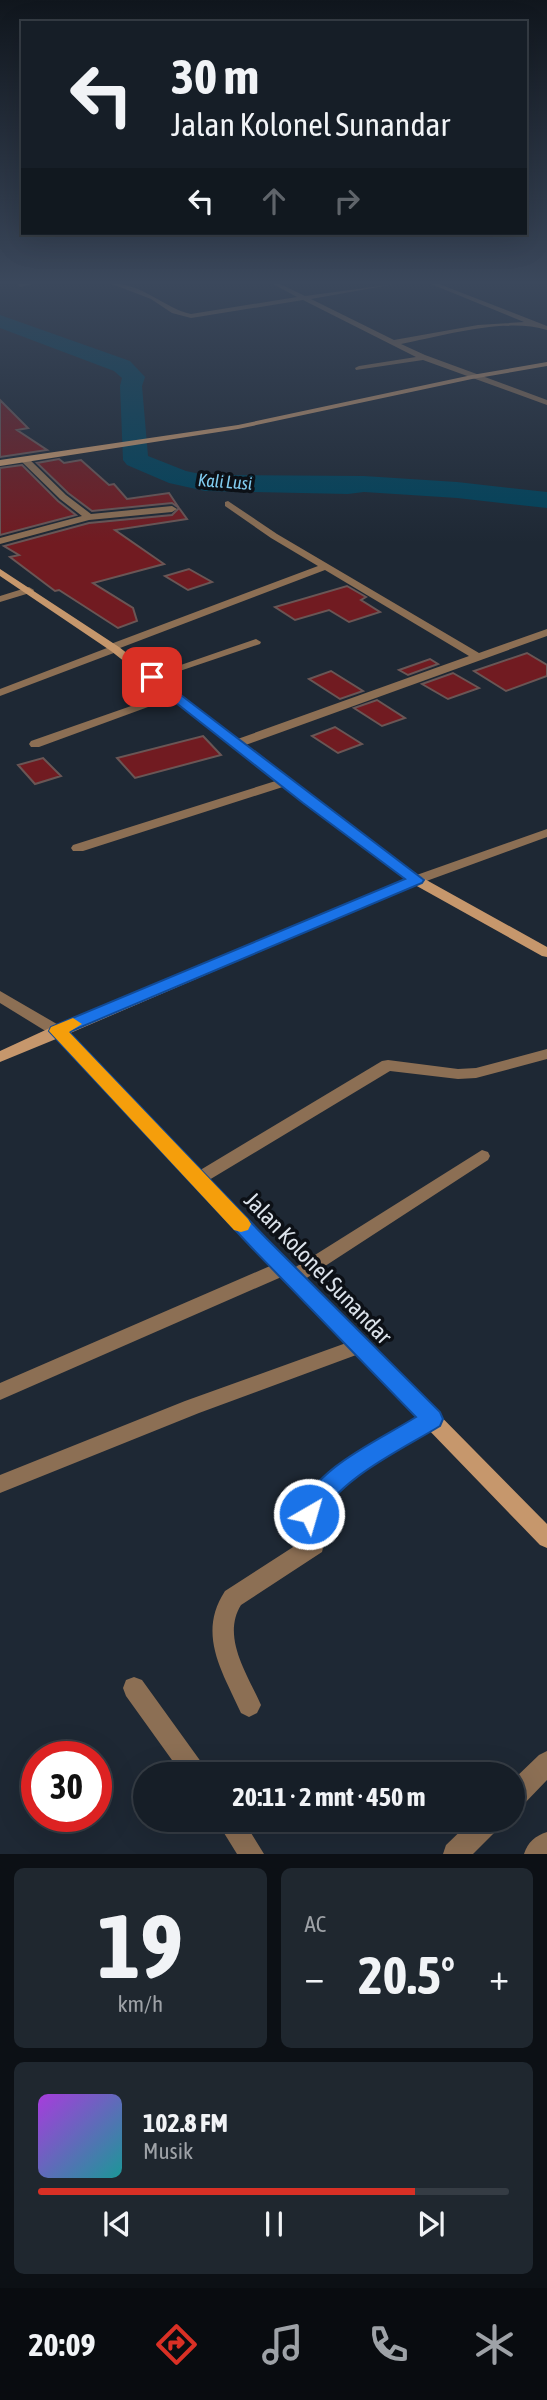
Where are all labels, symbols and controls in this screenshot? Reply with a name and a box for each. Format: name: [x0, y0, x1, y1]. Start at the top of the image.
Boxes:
text: 30 m: [171, 48, 259, 104]
icon: left: [56, 49, 147, 140]
text: Jalan Kolonel Sunandar: [171, 106, 450, 143]
icon: left: [182, 182, 220, 220]
icon: ahead: [255, 182, 293, 220]
icon: right: [328, 182, 366, 220]
water label: Kali Lusi: [197, 469, 253, 494]
pin: [122, 647, 182, 707]
icon: arrive: [133, 658, 171, 696]
street label: Jalan Kolonel Sunandar: [239, 1187, 398, 1350]
position arrow: [272, 1477, 346, 1551]
speed limit sign: 30: [21, 1741, 112, 1832]
text: 20:11 · 2 mnt · 450 m: [233, 1782, 425, 1812]
text: 19: [97, 1893, 183, 1997]
text: AC: [305, 1911, 326, 1937]
text: 20.5°: [358, 1945, 455, 2005]
text: −: [305, 1955, 324, 1998]
text: +: [489, 1955, 509, 1998]
text: km/h: [117, 1991, 163, 2017]
text: 102.8 FM: [143, 2108, 228, 2138]
text: Musik: [143, 2138, 193, 2164]
icon: previous: [98, 2205, 136, 2243]
icon: pause: [255, 2205, 293, 2243]
icon: next: [412, 2205, 450, 2243]
icon: directions: [152, 2320, 201, 2369]
icon: music: [258, 2320, 307, 2369]
icon: phone: [364, 2320, 413, 2369]
icon: climate: [470, 2320, 519, 2369]
text: 20:09: [28, 2326, 96, 2363]

